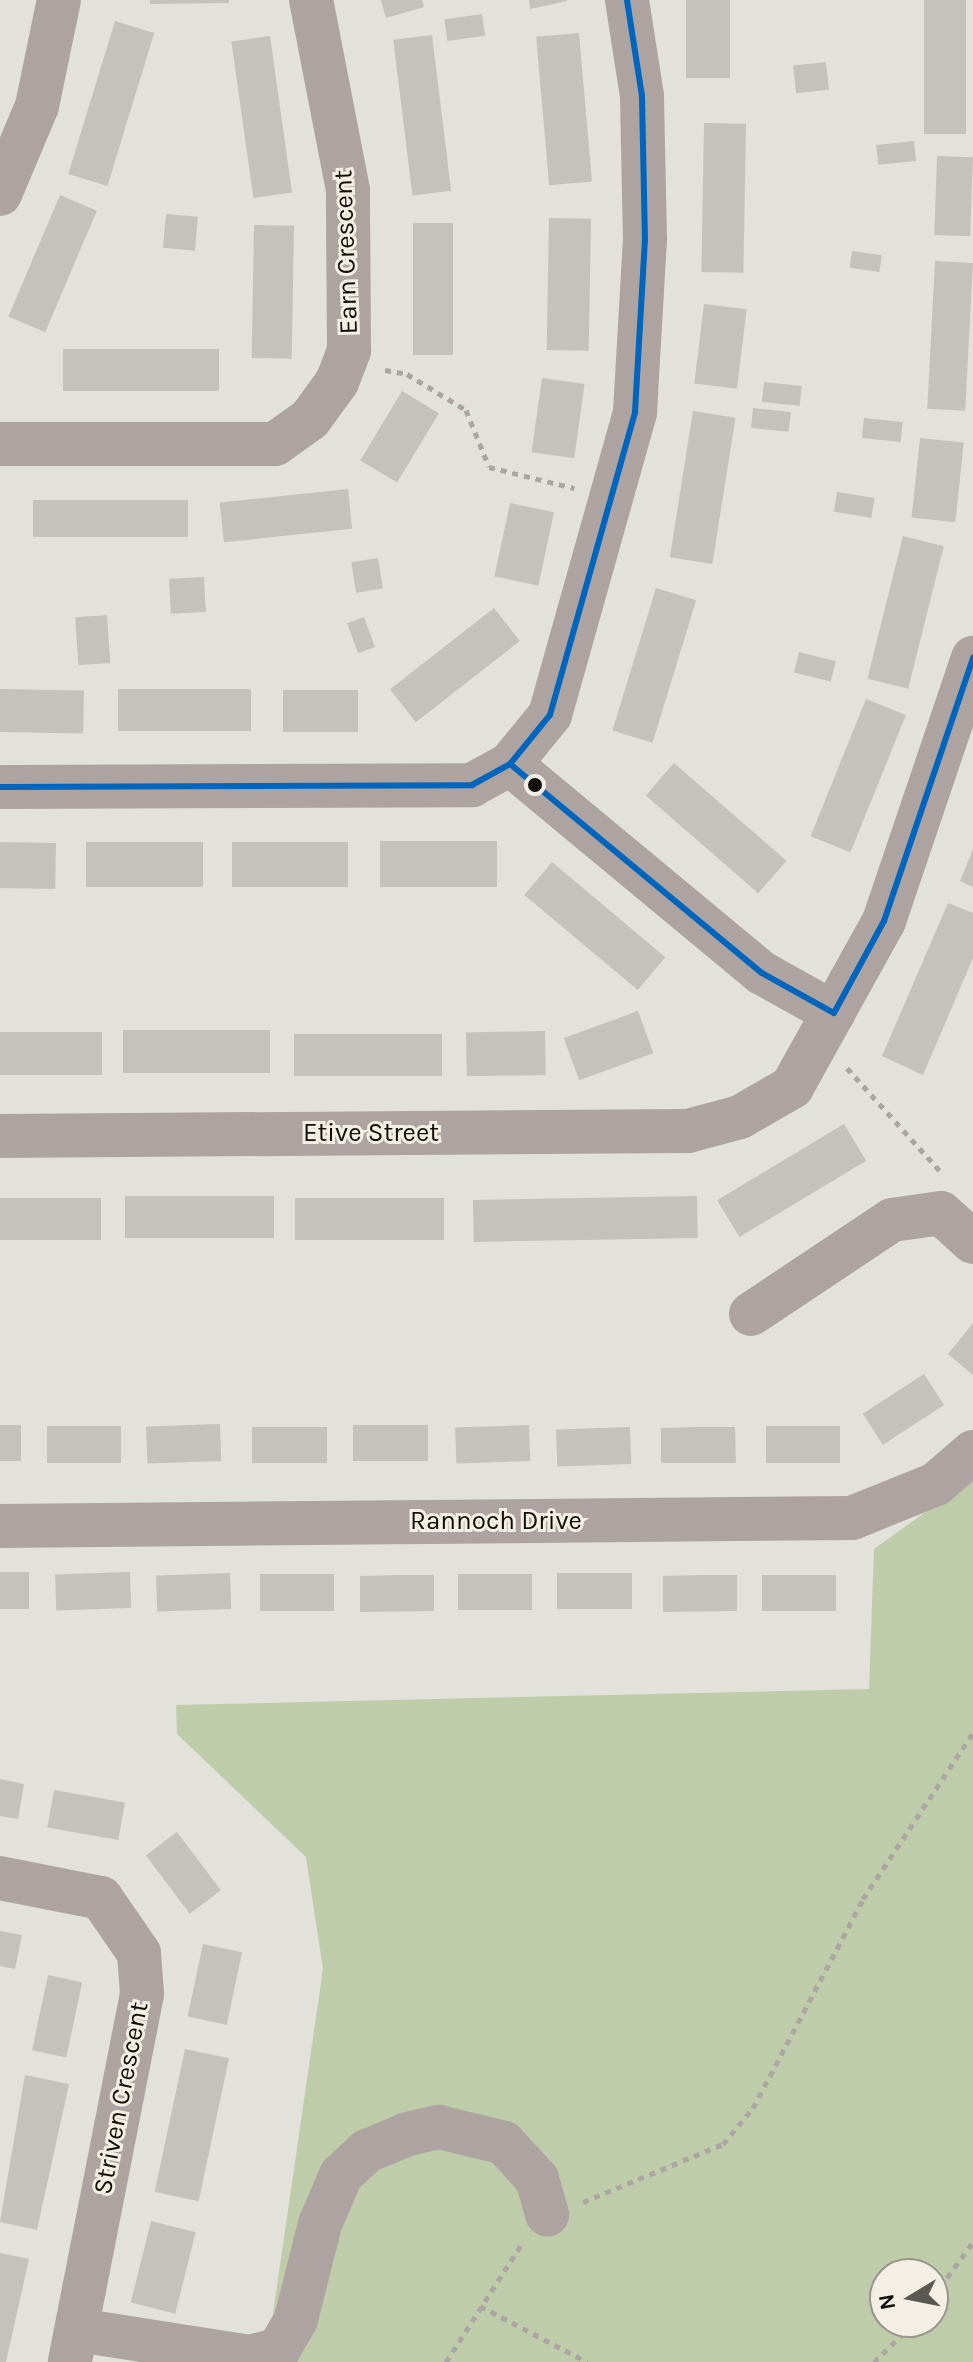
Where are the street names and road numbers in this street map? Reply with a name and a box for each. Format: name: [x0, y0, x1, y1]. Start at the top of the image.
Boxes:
street label: Earn Crescent: [328, 169, 364, 335]
street label: Etive Street: [303, 1117, 439, 1149]
street label: Rannoch Drive: [410, 1505, 582, 1537]
street label: Striven Crescent: [87, 1999, 155, 2197]

